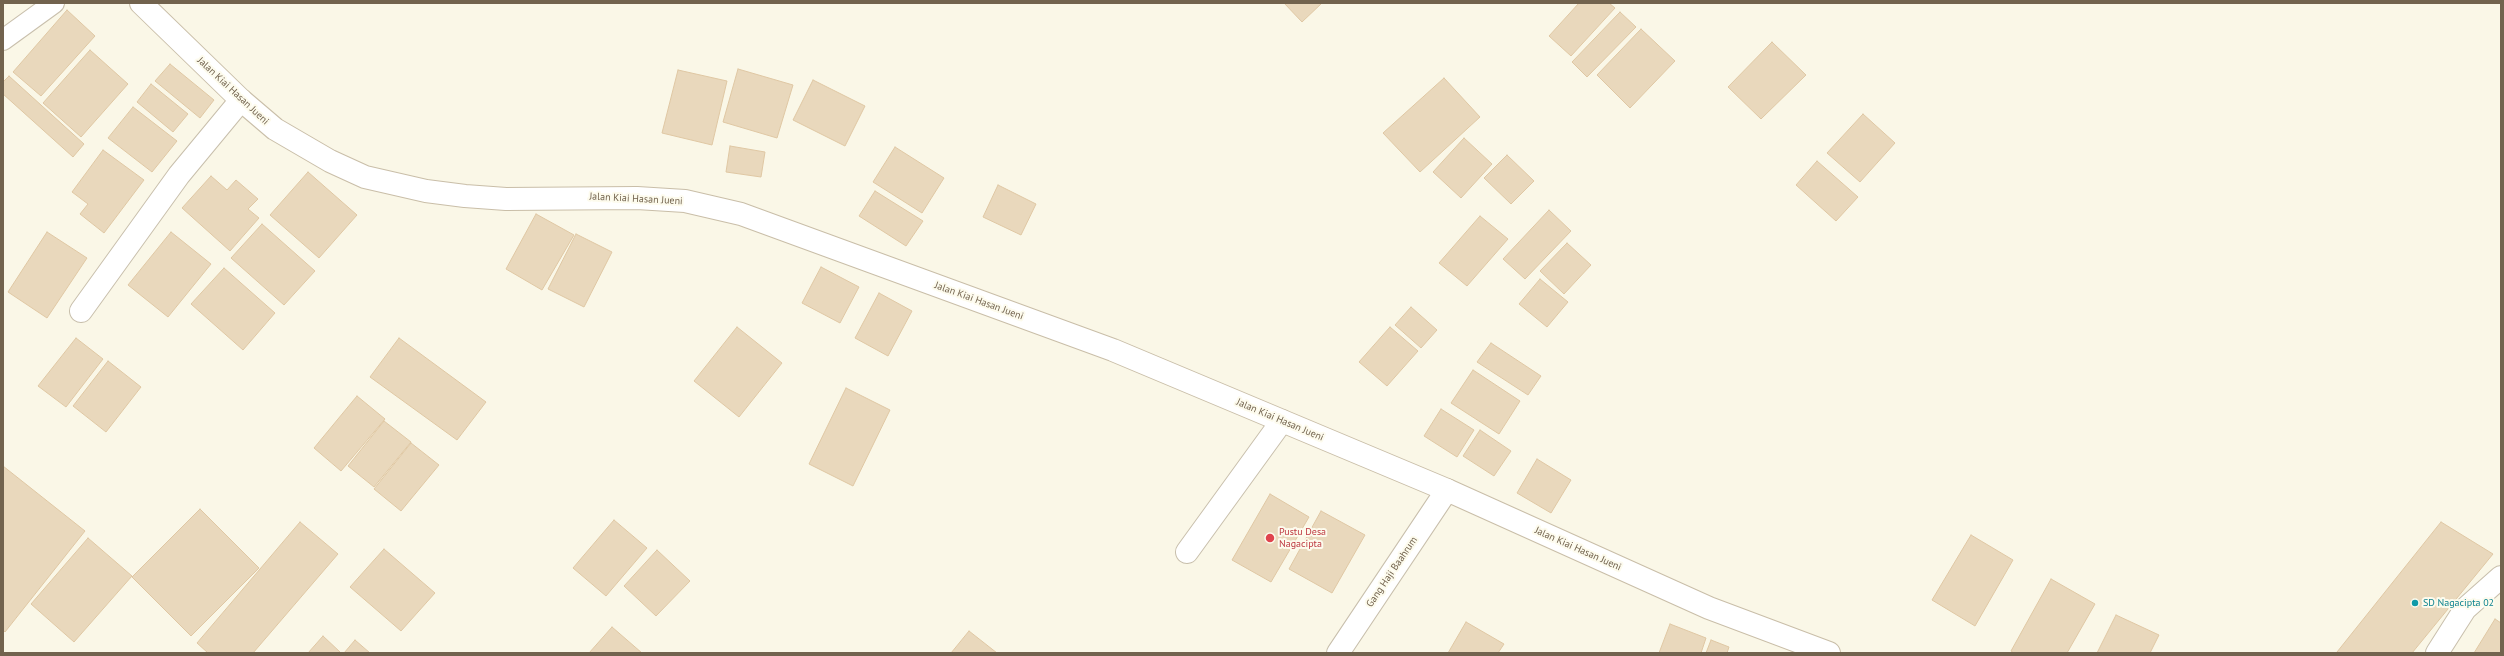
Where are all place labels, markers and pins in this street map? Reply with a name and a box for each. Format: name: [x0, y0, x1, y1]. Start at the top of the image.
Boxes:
place label: Pustu Desa Nagacipta: [1279, 526, 1326, 550]
marker: Pustu Desa Nagacipta: [1264, 532, 1276, 544]
place label: SD Nagacipta 02: [2423, 597, 2494, 609]
marker: SD Nagacipta 02: [2410, 598, 2420, 608]

